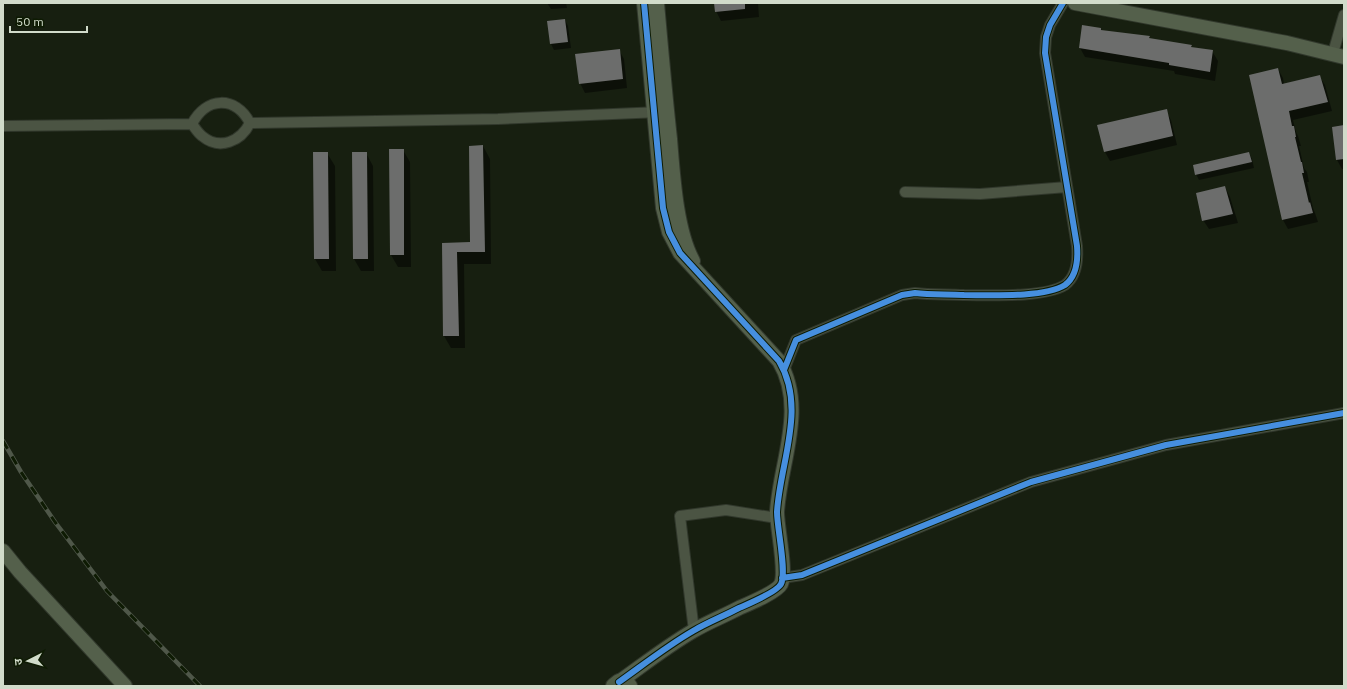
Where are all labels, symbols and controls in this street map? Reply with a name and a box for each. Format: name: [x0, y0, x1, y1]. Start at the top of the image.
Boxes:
scale bar: [10, 8, 87, 34]
text: 50 m: [16, 14, 44, 29]
north arrow: [8, 641, 48, 681]
text: उ: [11, 658, 25, 666]

